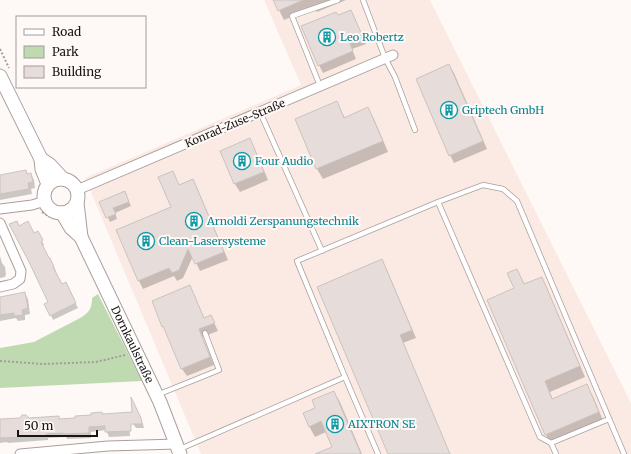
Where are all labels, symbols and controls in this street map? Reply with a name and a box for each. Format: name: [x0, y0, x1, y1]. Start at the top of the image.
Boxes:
legend: [16, 16, 146, 88]
text: Road: [52, 24, 81, 39]
building icon: Leo Robertz: [317, 27, 337, 47]
place label: Leo Robertz: [340, 30, 404, 44]
text: Park: [52, 44, 79, 59]
text: Building: [52, 64, 102, 79]
street label: Konrad-Zuse-Straße: [183, 95, 287, 150]
building icon: Griptech GmbH: [439, 100, 459, 120]
place label: Griptech GmbH: [462, 103, 544, 117]
building icon: Four Audio: [232, 151, 252, 171]
place label: Four Audio: [255, 154, 314, 168]
building icon: Arnoldi Zerspanungstechnik: [184, 211, 204, 231]
place label: Arnoldi Zerspanungstechnik: [206, 214, 359, 228]
building icon: Clean-Lasersysteme: [136, 231, 156, 251]
place label: Clean-Lasersysteme: [159, 234, 266, 248]
street label: Dornkaulstraße: [108, 304, 157, 385]
scale bar: [18, 412, 97, 438]
building icon: AIXTRON SE: [325, 414, 345, 434]
place label: AIXTRON SE: [347, 417, 415, 431]
text: 50 m: [24, 418, 53, 433]

